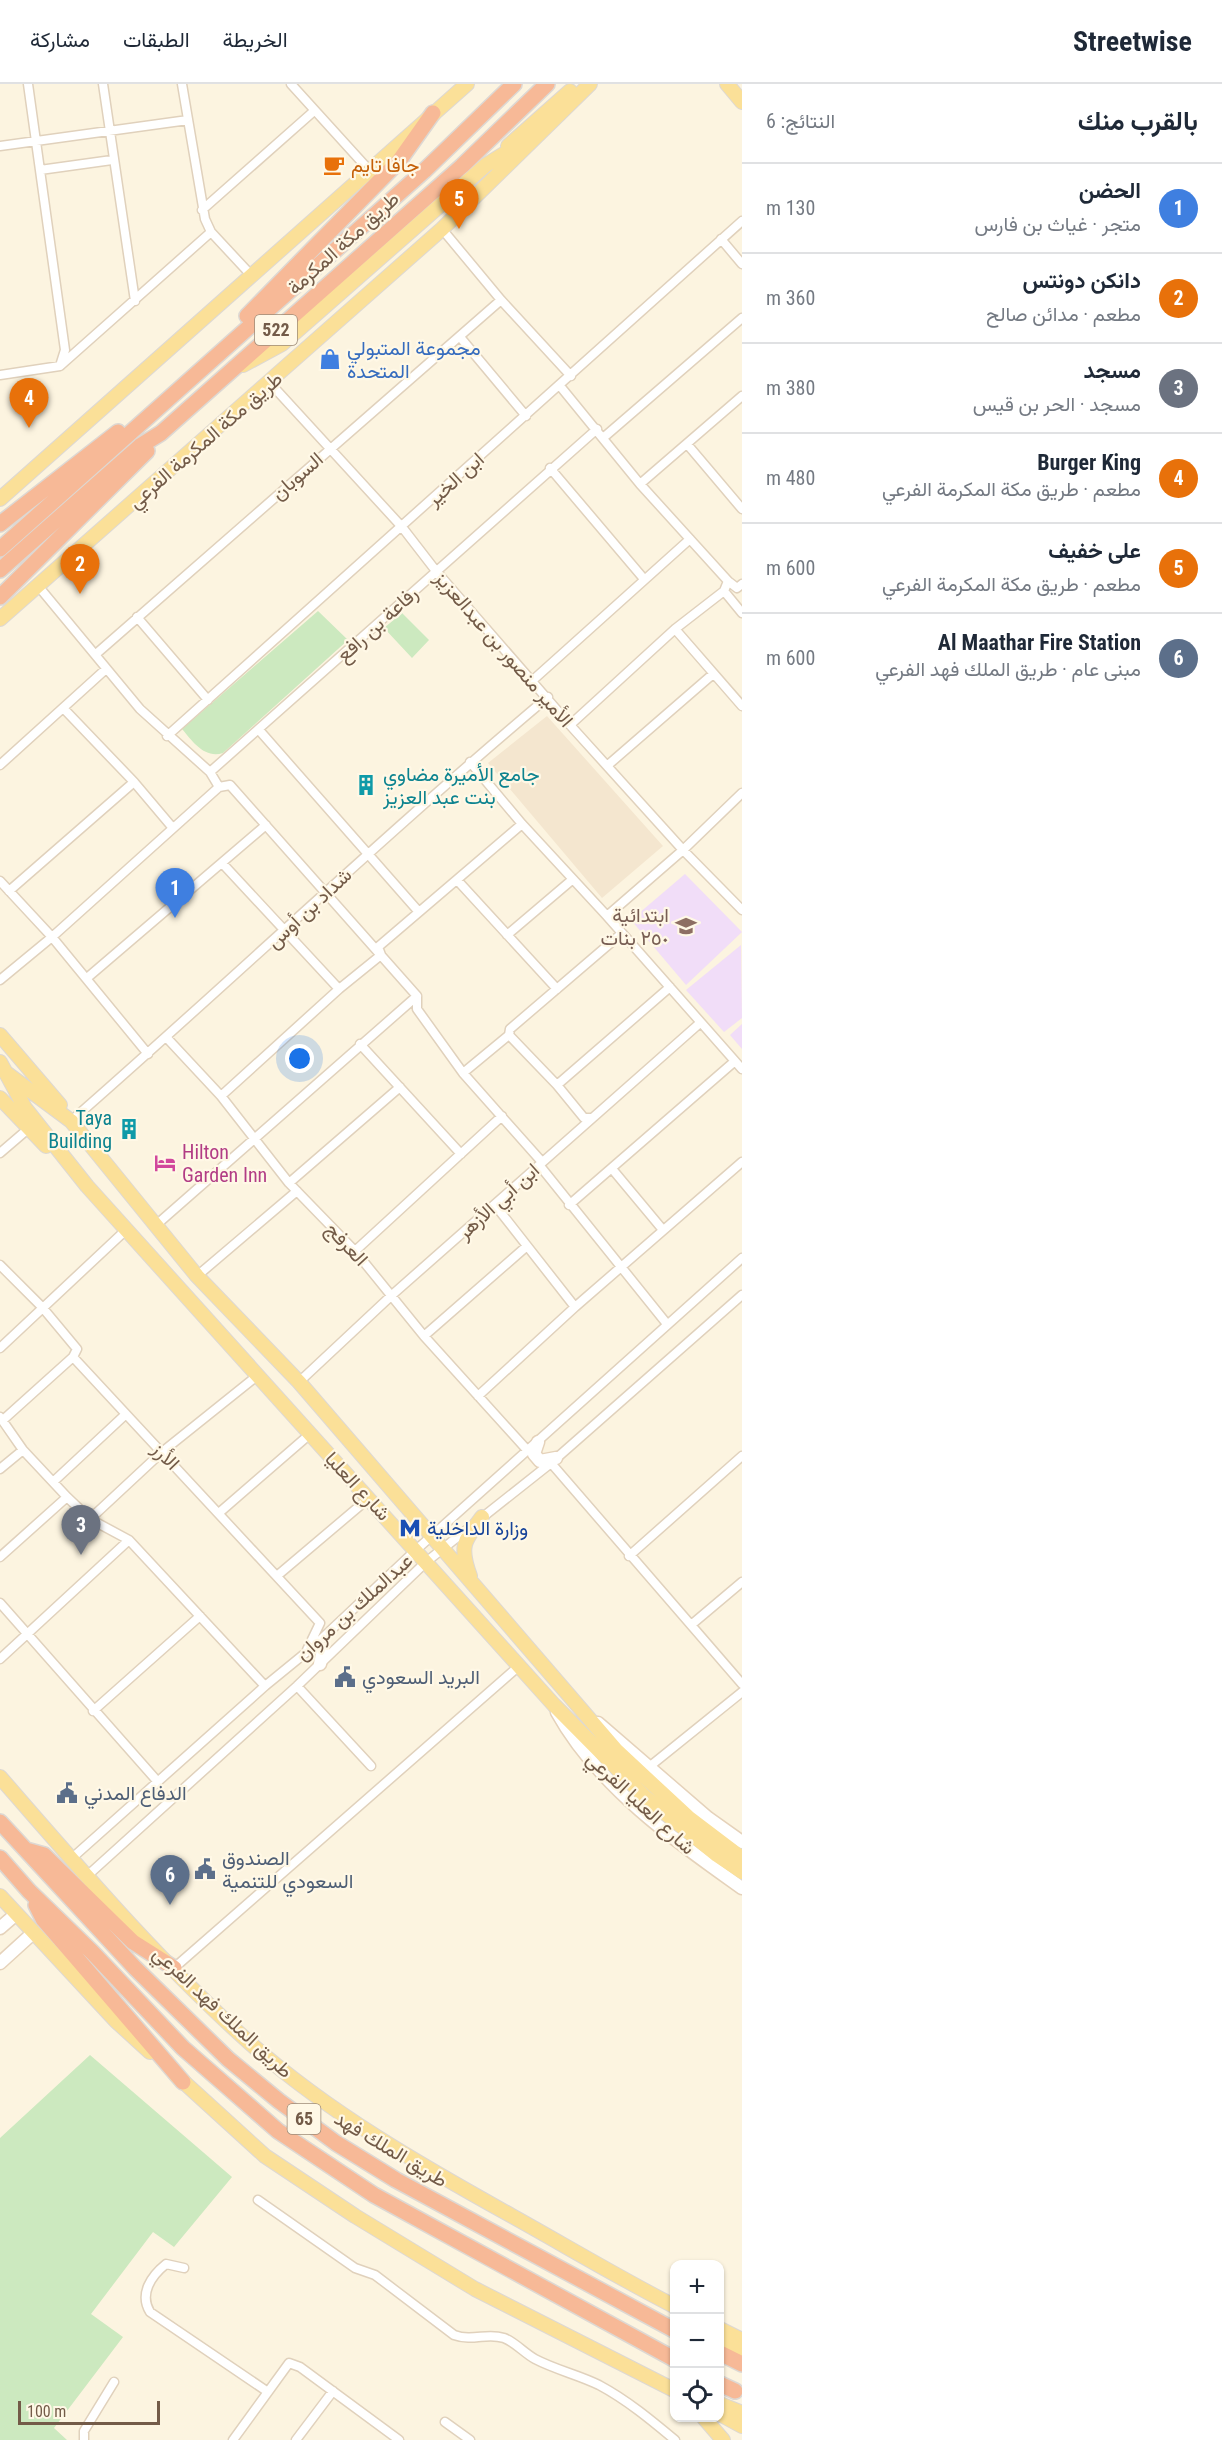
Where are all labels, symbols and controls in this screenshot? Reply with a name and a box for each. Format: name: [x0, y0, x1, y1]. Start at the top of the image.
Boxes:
text: Streetwise: [1073, 25, 1192, 58]
text: مشاركة: [30, 28, 90, 52]
text: الطبقات: [123, 28, 190, 52]
text: الخريطة: [223, 28, 288, 52]
text: بالقرب منك: [1078, 106, 1198, 136]
text: النتائج: 6: [766, 109, 835, 133]
cafe icon: جافا تايم: [322, 153, 346, 177]
place label: جافا تايم: [351, 153, 419, 178]
text: الحضن: [1079, 178, 1141, 203]
pin: 5: [440, 180, 478, 229]
street label: طريق مكة المكرمة: [282, 187, 405, 300]
text: 130 m: [766, 196, 815, 220]
text: 1: [1173, 196, 1184, 220]
text: متجر · غياث بن فارس: [975, 212, 1141, 236]
text: دانكن دونتس: [1022, 268, 1141, 293]
text: 360 m: [766, 286, 815, 310]
text: 2: [1173, 286, 1184, 310]
text: مطعم · مدائن صالح: [986, 302, 1141, 326]
road number: 522: [255, 315, 297, 345]
place label: مجموعة المتبولي المتحدة: [347, 336, 481, 383]
shop icon: مجموعة المتبولي المتحدة: [318, 347, 342, 371]
text: مسجد: [1084, 358, 1141, 383]
street label: طريق مكة المكرمة الفرعي: [123, 366, 290, 517]
text: 380 m: [766, 376, 815, 400]
text: 3: [1173, 376, 1184, 400]
pin: 4: [9, 378, 48, 428]
text: مسجد · الحر بن قيس: [973, 392, 1141, 416]
street label: السوبان: [266, 447, 328, 506]
street label: ابن الخير: [420, 447, 489, 512]
text: Burger King: [1037, 450, 1141, 475]
text: 480 m: [766, 466, 815, 490]
text: 4: [1173, 466, 1184, 490]
text: مطعم · طريق مكة المكرمة الفرعي: [882, 477, 1141, 501]
text: على خفيف: [1048, 538, 1141, 563]
pin: 2: [60, 544, 100, 594]
text: 600 m: [766, 556, 815, 580]
text: 5: [1173, 556, 1184, 580]
street label: الأمير منصور بن عبدالعزيز: [428, 565, 578, 733]
text: مطعم · طريق مكة المكرمة الفرعي: [882, 572, 1141, 596]
street label: رفاعة بن رافع: [331, 581, 424, 668]
text: Al Maathar Fire Station: [938, 630, 1141, 655]
text: 600 m: [766, 646, 815, 670]
text: 6: [1173, 646, 1184, 670]
text: مبنى عام · طريق الملك فهد الفرعي: [875, 657, 1141, 681]
place label: جامع الأميرة مضاوي بنت عبد العزيز: [382, 762, 540, 810]
building icon: جامع الأميرة مضاوي بنت عبد العزيز: [354, 773, 378, 797]
street label: شداد بن أوس: [262, 863, 357, 954]
pin: 1: [156, 868, 195, 918]
place label: ابتدائية ٢٥٠ بنات: [600, 903, 669, 950]
school or university icon: ابتدائية ٢٥٠ بنات: [674, 914, 698, 938]
your location: [285, 1044, 314, 1073]
place label: Taya Building: [48, 1106, 112, 1153]
building icon: Taya Building: [117, 1117, 141, 1141]
place label: Hilton Garden Inn: [182, 1140, 267, 1187]
hotel icon: Hilton Garden Inn: [153, 1151, 177, 1175]
street label: ابن أبي الأزهر: [451, 1158, 547, 1249]
street label: العرفج: [319, 1217, 373, 1272]
street label: الأرز: [146, 1436, 185, 1476]
street label: شارع العليا: [319, 1447, 396, 1527]
pin: 3: [62, 1506, 100, 1555]
metro station icon: وزارة الداخلية: [398, 1516, 422, 1540]
place label: وزارة الداخلية: [427, 1516, 528, 1541]
street label: عبدالملك بن مروان: [291, 1548, 418, 1667]
public building icon: البريد السعودي: [333, 1665, 357, 1689]
place label: البريد السعودي: [362, 1665, 480, 1694]
street label: شارع العليا الفرعي: [578, 1746, 700, 1863]
public building icon: الدفاع المدني: [55, 1781, 79, 1805]
place label: الدفاع المدني: [84, 1781, 187, 1810]
place label: الصندوق السعودي للتنمية: [222, 1846, 354, 1898]
pin: 6: [150, 1856, 190, 1905]
public building icon: الصندوق السعودي للتنمية: [193, 1857, 217, 1881]
street label: طريق الملك فهد الفرعي: [145, 1941, 298, 2087]
road number: 65: [288, 2104, 320, 2134]
street label: طريق الملك فهد: [330, 2106, 452, 2193]
map controls: [670, 2260, 724, 2422]
button: +: [670, 2260, 724, 2314]
button: −: [670, 2314, 724, 2368]
button: locate: [670, 2368, 724, 2422]
scale bar: [18, 2398, 160, 2426]
text: 100 m: [27, 2402, 66, 2421]

